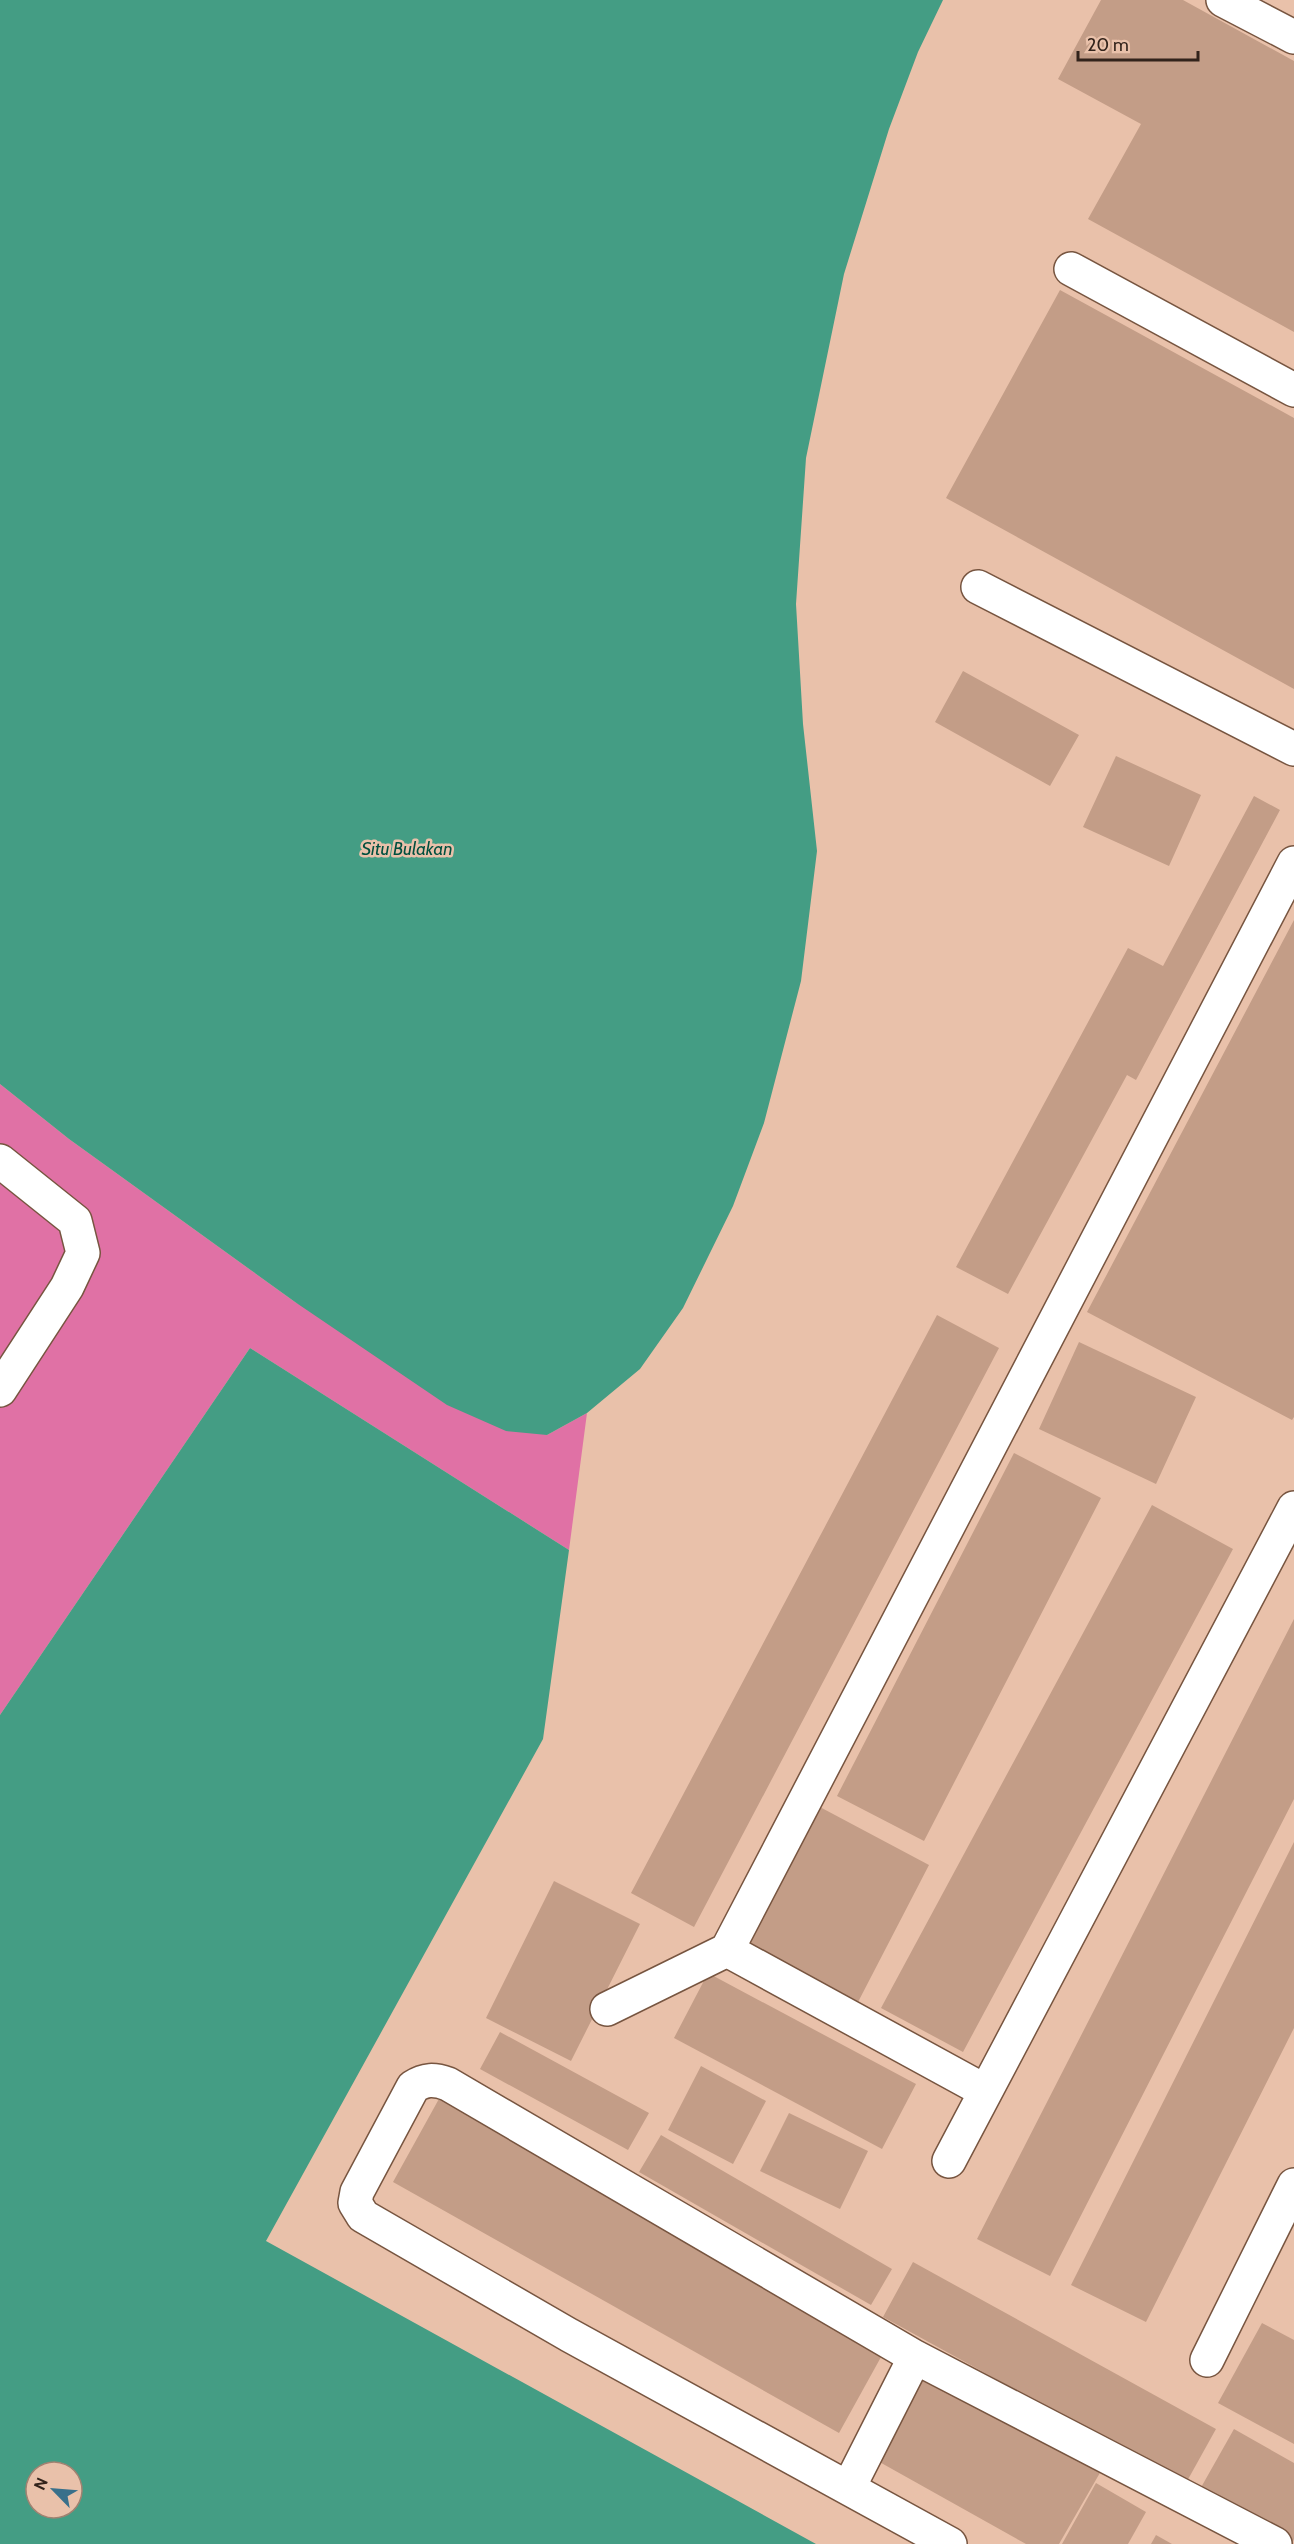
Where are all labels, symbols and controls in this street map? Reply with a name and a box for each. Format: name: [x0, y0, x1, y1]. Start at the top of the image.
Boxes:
scale bar: [1078, 24, 1198, 62]
text: 20 m: [1087, 34, 1129, 56]
water label: Situ Bulakan: [361, 838, 453, 860]
north arrow: [24, 2460, 84, 2520]
text: N: [30, 2475, 52, 2493]

